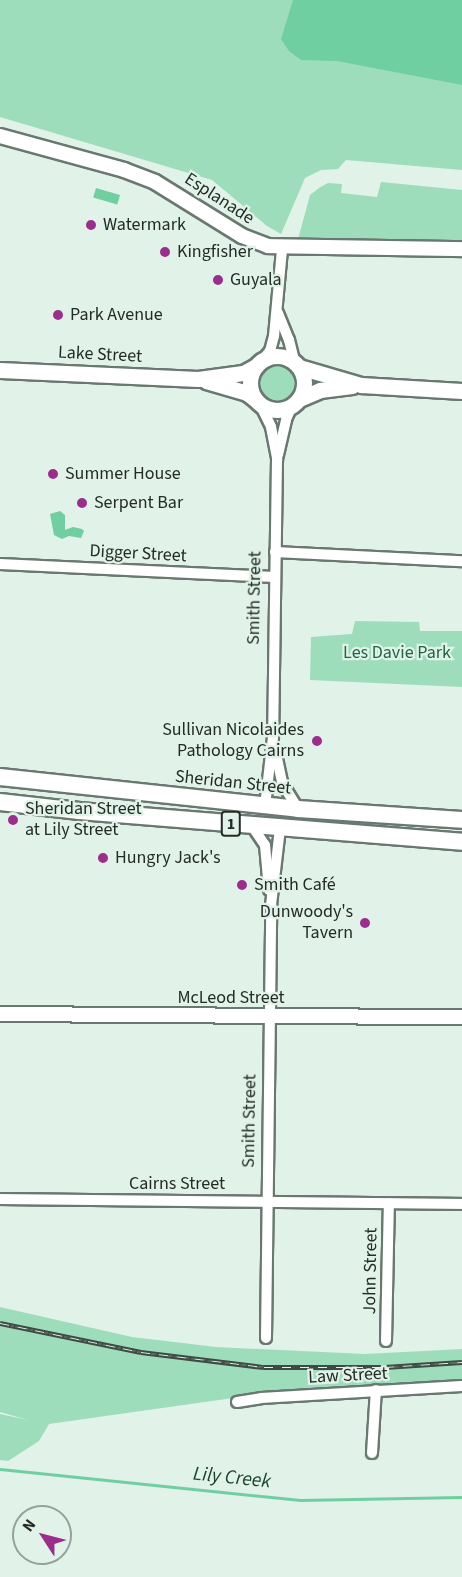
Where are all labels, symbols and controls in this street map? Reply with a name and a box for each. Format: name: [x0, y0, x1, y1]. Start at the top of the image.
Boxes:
street label: Esplanade: [180, 169, 258, 229]
place label: Watermark: [103, 214, 186, 236]
marker: Watermark: [84, 218, 98, 232]
place label: Kingfisher: [177, 241, 253, 263]
marker: Kingfisher: [158, 245, 172, 259]
place label: Guyala: [230, 269, 282, 291]
marker: Guyala: [211, 273, 225, 287]
place label: Park Avenue: [70, 304, 163, 326]
marker: Park Avenue: [51, 308, 65, 322]
street label: Lake Street: [57, 342, 143, 368]
place label: Summer House: [65, 463, 181, 485]
marker: Summer House: [46, 467, 60, 481]
place label: Serpent Bar: [94, 492, 183, 514]
marker: Serpent Bar: [75, 496, 89, 510]
street label: Digger Street: [89, 541, 187, 567]
street label: Smith Street: [243, 551, 267, 645]
park label: Les Davie Park: [343, 642, 451, 664]
place label: Sullivan Nicolaides Pathology Cairns: [162, 720, 304, 762]
marker: Sullivan Nicolaides Pathology Cairns: [308, 732, 326, 750]
street label: Sheridan Street: [174, 766, 292, 800]
place label: Sheridan Street at Lily Street: [25, 799, 142, 842]
road number: 1: [220, 811, 242, 837]
marker: Sheridan Street at Lily Street: [6, 813, 20, 827]
place label: Hungry Jack's: [115, 847, 221, 869]
marker: Hungry Jack's: [96, 851, 110, 865]
place label: Smith Café: [254, 874, 336, 896]
marker: Smith Café: [235, 878, 249, 892]
place label: Dunwoody's Tavern: [260, 902, 353, 944]
marker: Dunwoody's Tavern: [358, 916, 372, 930]
street label: McLeod Street: [177, 987, 285, 1009]
street label: Smith Street: [238, 1074, 262, 1168]
street label: Cairns Street: [129, 1173, 225, 1195]
street label: John Street: [359, 1227, 383, 1315]
street label: Law Street: [308, 1363, 388, 1389]
water label: Lily Creek: [192, 1462, 272, 1494]
north arrow: [12, 1505, 72, 1565]
text: N: [17, 1515, 41, 1536]

